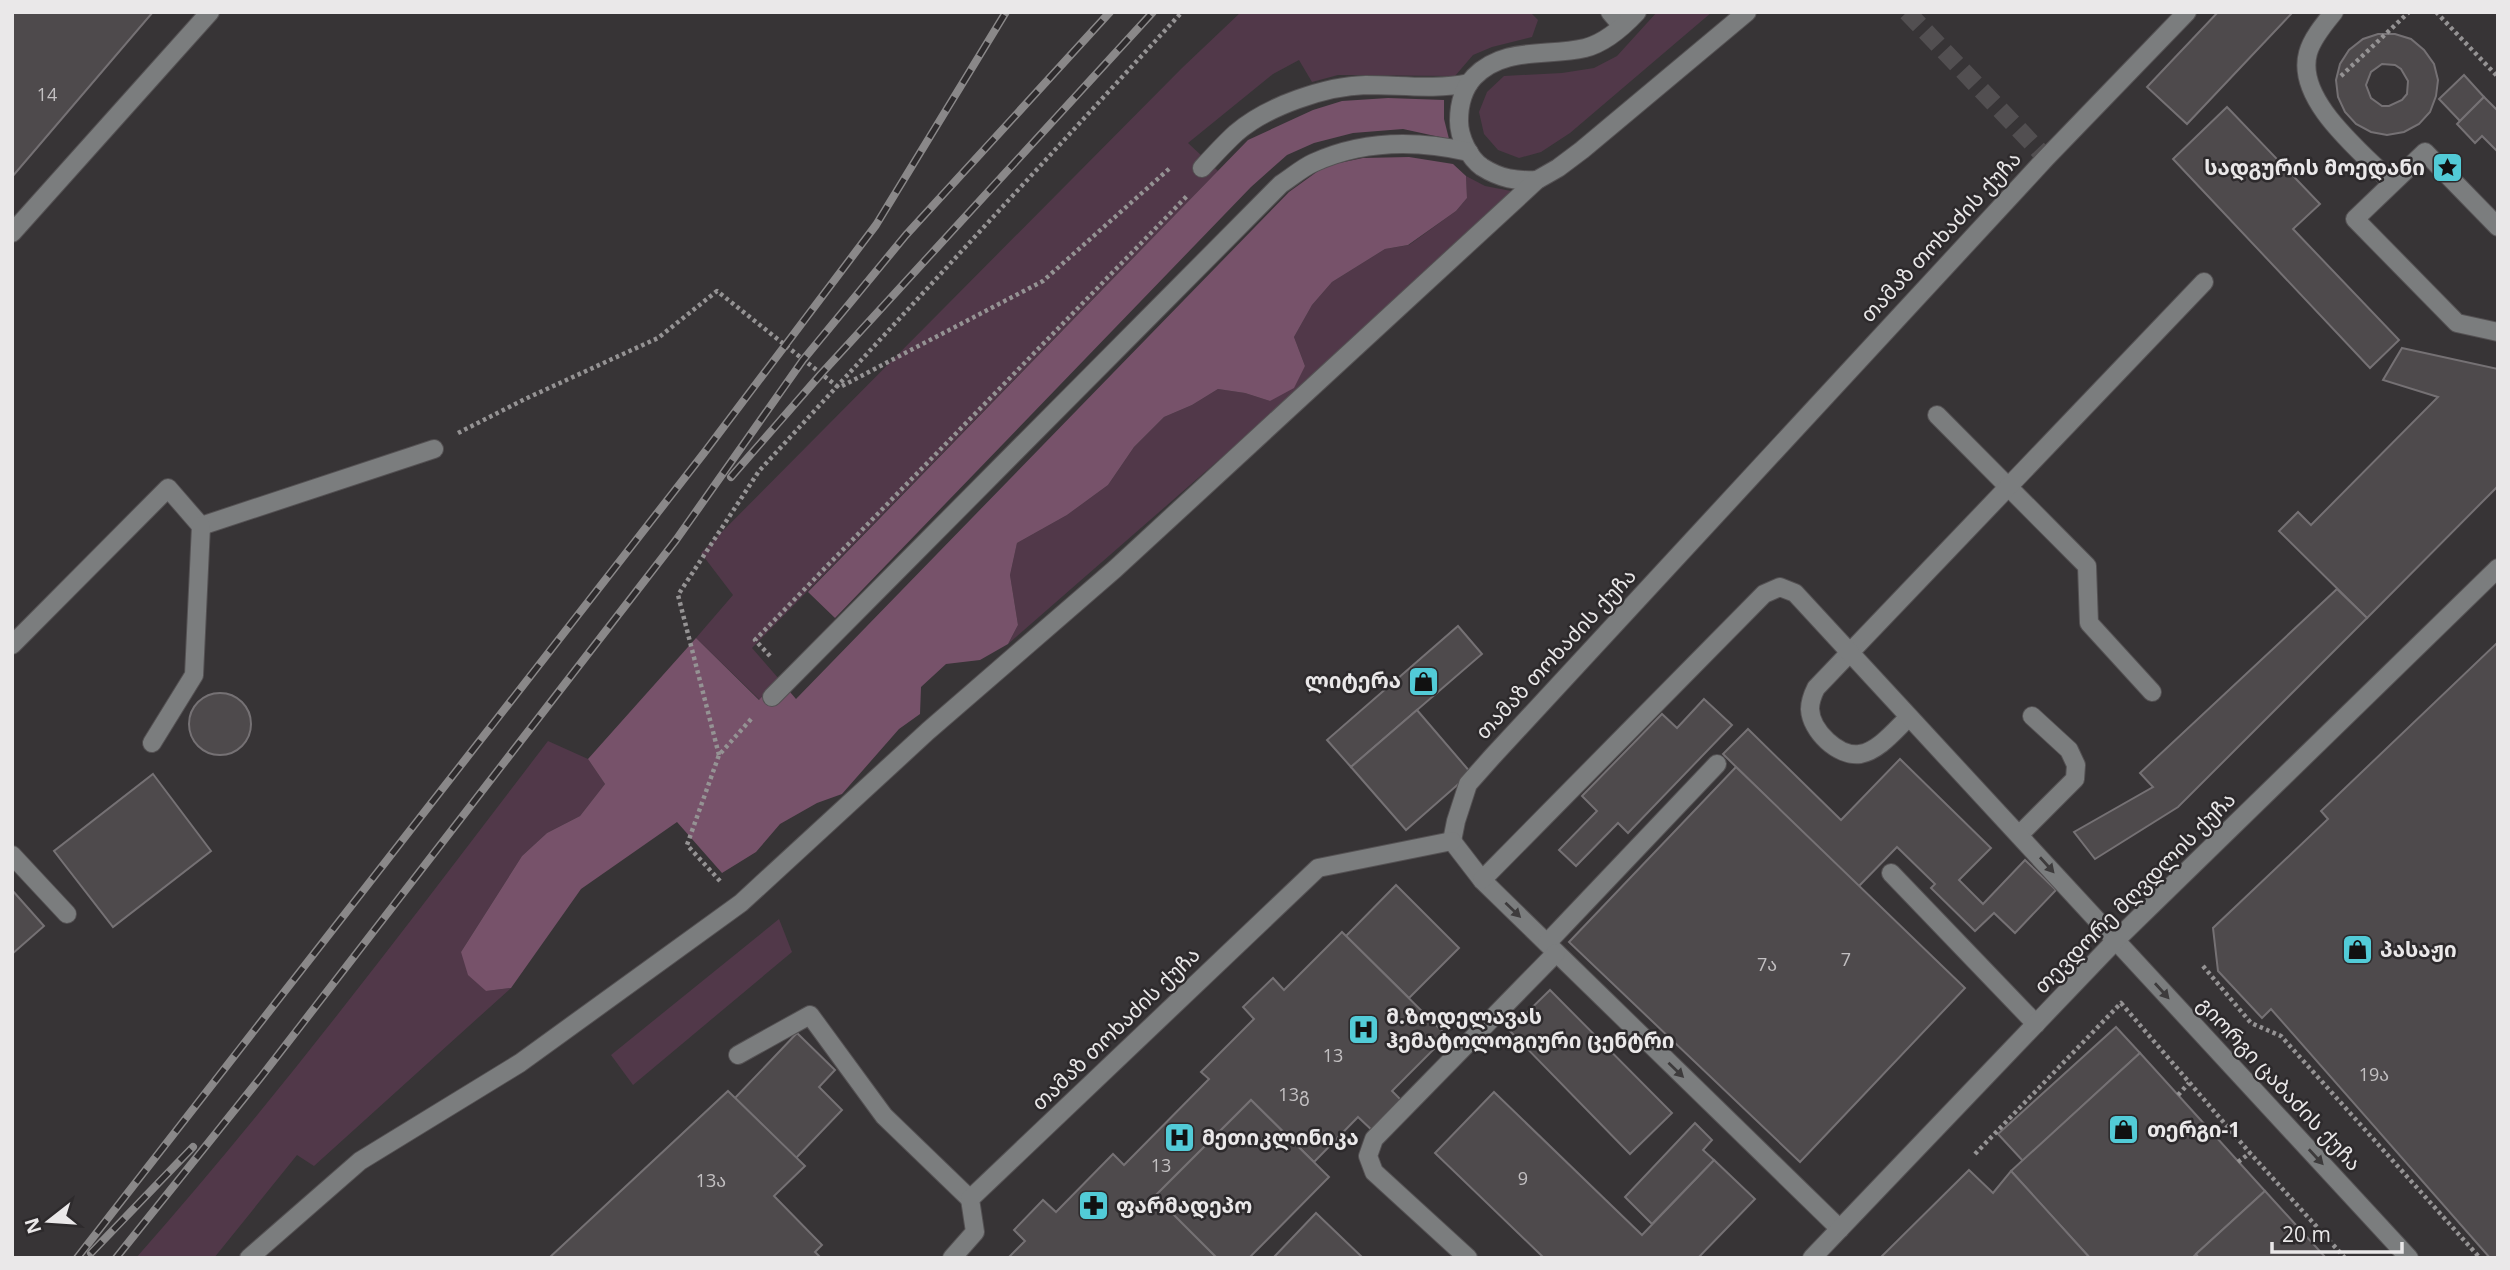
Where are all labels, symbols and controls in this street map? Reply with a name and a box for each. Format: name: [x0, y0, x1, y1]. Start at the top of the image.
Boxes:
house number: 14: [37, 82, 57, 106]
street label: თამაზ თოხაძის ქუჩა: [1854, 145, 2027, 328]
place icon: სადგურის მოედანი: [2431, 151, 2465, 185]
place label: სადგურის მოედანი: [2204, 153, 2425, 181]
street label: თამაზ თოხაძის ქუჩა: [1469, 562, 1642, 745]
shop icon: ლიტერა: [1407, 664, 1441, 698]
place label: ლიტერა: [1305, 666, 1401, 694]
street label: თევდორე მღვდლის ქუჩა: [2027, 785, 2241, 999]
one-way arrow: [2039, 856, 2055, 873]
one-way arrow: [1504, 902, 1521, 918]
shop icon: პასაჟი: [2340, 933, 2374, 967]
place label: პასაჟი: [2380, 935, 2457, 963]
street label: თამაზ თოხაძის ქუჩა: [1025, 940, 1206, 1116]
house number: 7: [1841, 947, 1851, 971]
house number: 7ა: [1757, 952, 1777, 976]
one-way arrow: [2154, 982, 2170, 1000]
street label: გიორგი ცაბაძის ქუჩა: [2192, 990, 2368, 1176]
place label: მ.ზოდელავას ჰემატოლოგიური ცენტრი: [1386, 1002, 1674, 1054]
hospital icon: მ.ზოდელავას ჰემატოლოგიური ცენტრი: [1346, 1012, 1380, 1046]
house number: 13: [1323, 1043, 1343, 1067]
one-way arrow: [1667, 1061, 1684, 1078]
house number: 19ა: [2359, 1062, 2389, 1086]
house number: 13გ: [1278, 1082, 1310, 1106]
shop icon: თერგი-1: [2107, 1113, 2141, 1147]
place label: თერგი-1: [2147, 1115, 2240, 1143]
hospital icon: მეთიკლინიკა: [1162, 1121, 1196, 1155]
place label: მეთიკლინიკა: [1202, 1123, 1359, 1151]
one-way arrow: [2308, 1148, 2324, 1165]
house number: 13: [1151, 1153, 1171, 1177]
house number: 9: [1518, 1166, 1528, 1190]
house number: 13ა: [696, 1168, 726, 1192]
north arrow: [14, 1186, 84, 1256]
pharmacy icon: ფარმადეპო: [1076, 1189, 1110, 1223]
place label: ფარმადეპო: [1116, 1191, 1252, 1219]
scale bar: [2272, 1210, 2402, 1254]
text: N: [18, 1215, 47, 1237]
text: 20 m: [2282, 1220, 2331, 1248]

